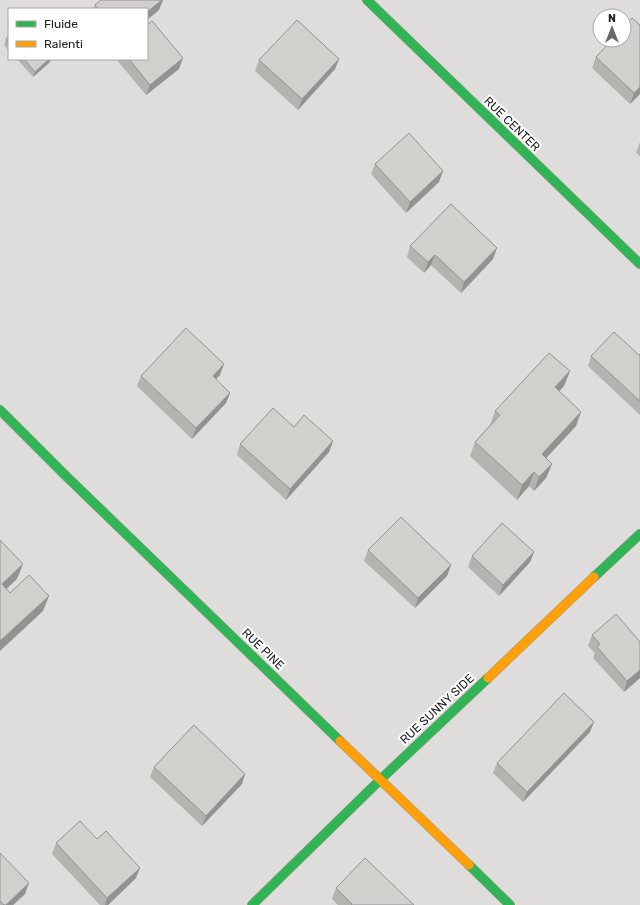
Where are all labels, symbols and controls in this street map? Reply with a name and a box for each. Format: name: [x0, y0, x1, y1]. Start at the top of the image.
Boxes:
legend: [8, 8, 148, 60]
north arrow: [592, 8, 632, 48]
text: N: [608, 12, 616, 25]
text: Fluide: [44, 17, 78, 31]
text: Ralenti: [44, 37, 83, 51]
street label: RUE CENTER: [481, 94, 543, 154]
street label: RUE PINE: [239, 626, 287, 672]
street label: RUE SUNNY SIDE: [397, 671, 477, 747]

